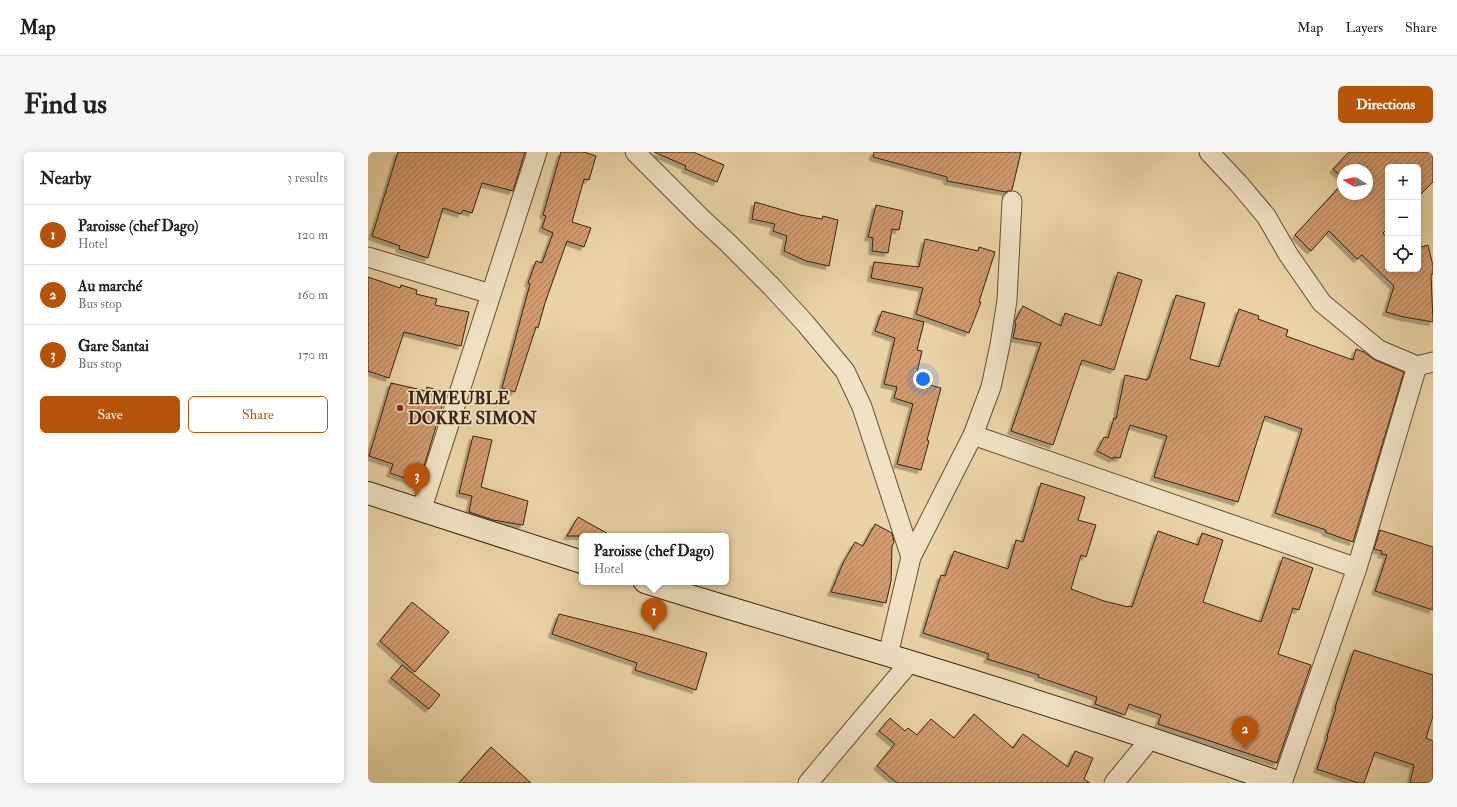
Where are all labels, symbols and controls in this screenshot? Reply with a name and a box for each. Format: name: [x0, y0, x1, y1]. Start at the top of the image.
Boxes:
text: Map: [20, 16, 56, 40]
text: Map: [1297, 19, 1323, 36]
text: Layers: [1345, 19, 1383, 36]
text: Share: [1405, 19, 1437, 36]
button: Directions: [1338, 86, 1433, 123]
text: Find us: [24, 87, 107, 122]
north arrow: [1337, 164, 1373, 200]
map controls: [1385, 164, 1421, 272]
button: +: [1385, 164, 1421, 200]
text: Nearby: [40, 168, 91, 189]
text: 3 results: [287, 170, 328, 186]
button: −: [1385, 200, 1421, 236]
text: Paroisse (chef Dago): [78, 217, 198, 236]
text: 1: [51, 227, 55, 243]
text: 120 m: [297, 227, 328, 243]
text: Hotel: [78, 236, 108, 252]
button: locate: [1385, 236, 1421, 272]
text: Au marché: [78, 277, 142, 296]
text: 2: [50, 287, 56, 303]
text: 160 m: [297, 287, 328, 303]
text: Bus stop: [78, 296, 122, 312]
text: Gare Santai: [78, 337, 149, 356]
text: 3: [51, 347, 56, 363]
text: 170 m: [298, 347, 328, 363]
text: Bus stop: [78, 356, 122, 372]
your location: [913, 369, 933, 389]
place label: IMMEUBLE DOKRE SIMON: [408, 388, 538, 429]
button: Save: [40, 396, 180, 433]
button: Share: [188, 396, 328, 433]
marker: IMMEUBLE DOKRE SIMON: [395, 403, 405, 413]
pin: 3: [404, 463, 430, 496]
popup: [579, 533, 729, 585]
text: Paroisse (chef Dago): [594, 542, 714, 561]
text: Hotel: [594, 561, 624, 577]
pin: 1: [641, 598, 667, 631]
pin: 2: [1232, 716, 1258, 749]

